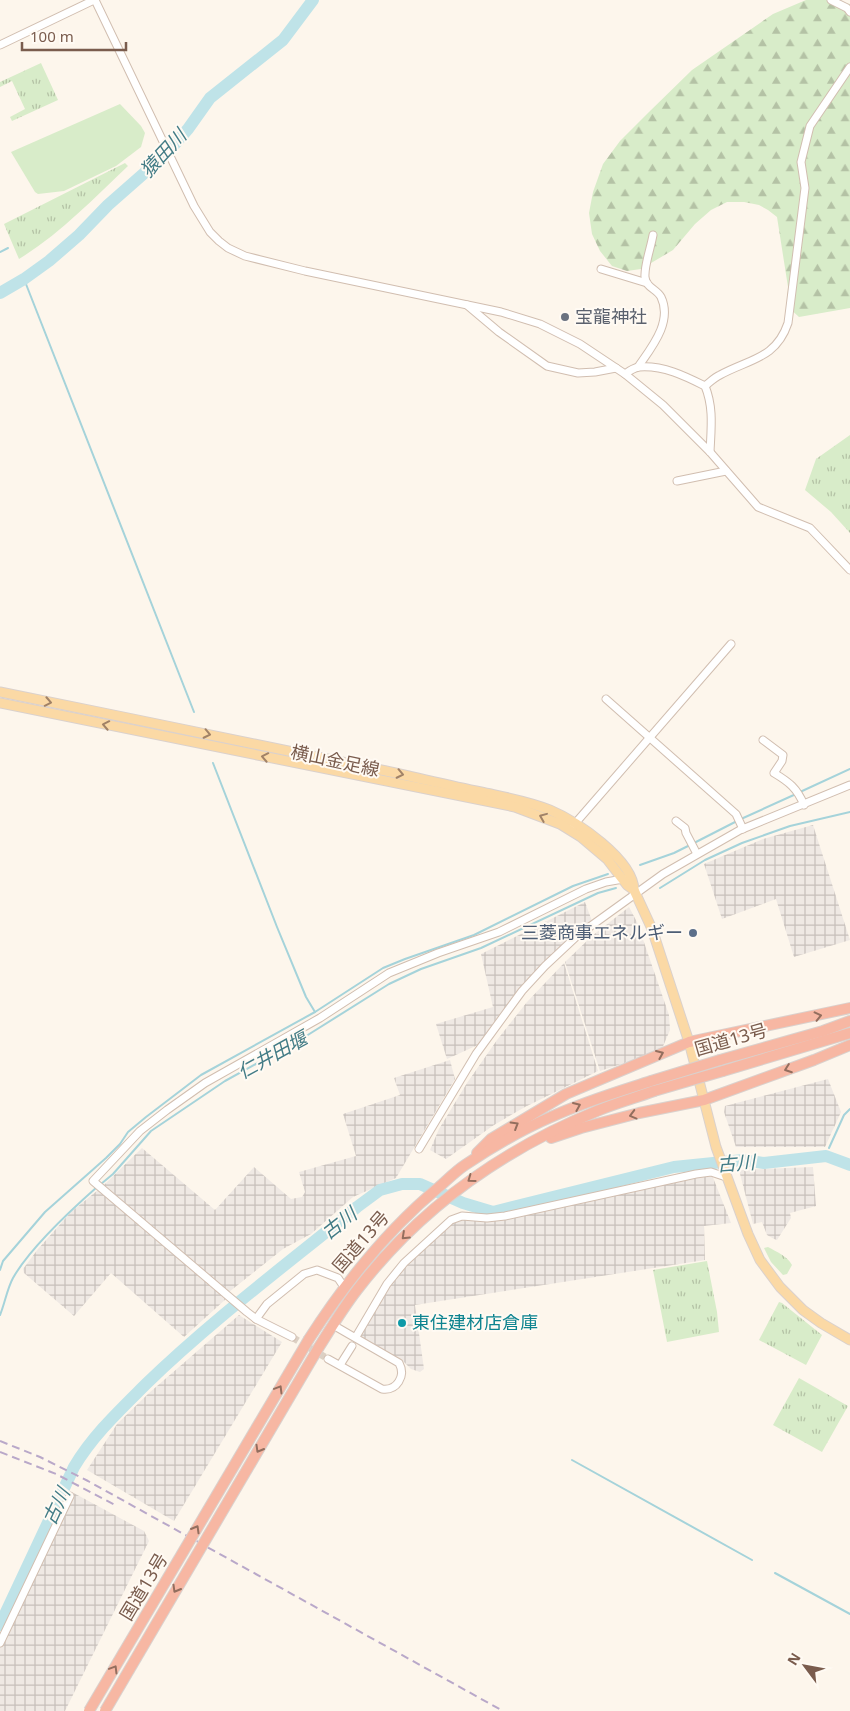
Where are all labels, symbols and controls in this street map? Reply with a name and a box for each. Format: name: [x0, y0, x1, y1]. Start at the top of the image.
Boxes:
scale bar: [22, 20, 126, 52]
text: 100 m: [30, 26, 74, 46]
water label: 猿田川: [134, 122, 193, 183]
place label: 宝龍神社: [575, 304, 647, 328]
marker: 宝龍神社: [559, 311, 571, 323]
one-way arrow: [43, 696, 52, 707]
one-way arrow: [101, 720, 110, 730]
one-way arrow: [203, 729, 211, 739]
street label: 横山金足線: [289, 739, 382, 781]
one-way arrow: [260, 752, 269, 763]
one-way arrow: [396, 769, 405, 779]
one-way arrow: [539, 813, 548, 823]
place label: 三菱商事エネルギー: [521, 920, 683, 944]
marker: 三菱商事エネルギー: [687, 927, 699, 939]
one-way arrow: [813, 1011, 822, 1022]
street label: 国道13号: [692, 1017, 770, 1061]
water label: 仁井田堰: [232, 1024, 314, 1085]
one-way arrow: [656, 1050, 664, 1060]
one-way arrow: [785, 1063, 793, 1073]
one-way arrow: [572, 1101, 581, 1112]
one-way arrow: [629, 1109, 637, 1119]
one-way arrow: [509, 1121, 518, 1131]
water label: 古川: [716, 1149, 758, 1177]
one-way arrow: [467, 1173, 477, 1182]
water label: 古川: [316, 1200, 364, 1245]
street label: 国道13号: [327, 1205, 394, 1277]
one-way arrow: [401, 1230, 410, 1239]
place label: 東住建材店倉庫: [412, 1310, 538, 1334]
marker: 東住建材店倉庫: [396, 1317, 408, 1329]
one-way arrow: [273, 1386, 283, 1395]
one-way arrow: [255, 1444, 265, 1453]
water label: 古川: [36, 1481, 77, 1529]
one-way arrow: [190, 1525, 200, 1534]
street label: 国道13号: [114, 1548, 173, 1625]
one-way arrow: [173, 1584, 183, 1593]
north arrow: [780, 1641, 830, 1691]
text: N: [782, 1649, 805, 1669]
one-way arrow: [107, 1666, 117, 1675]

